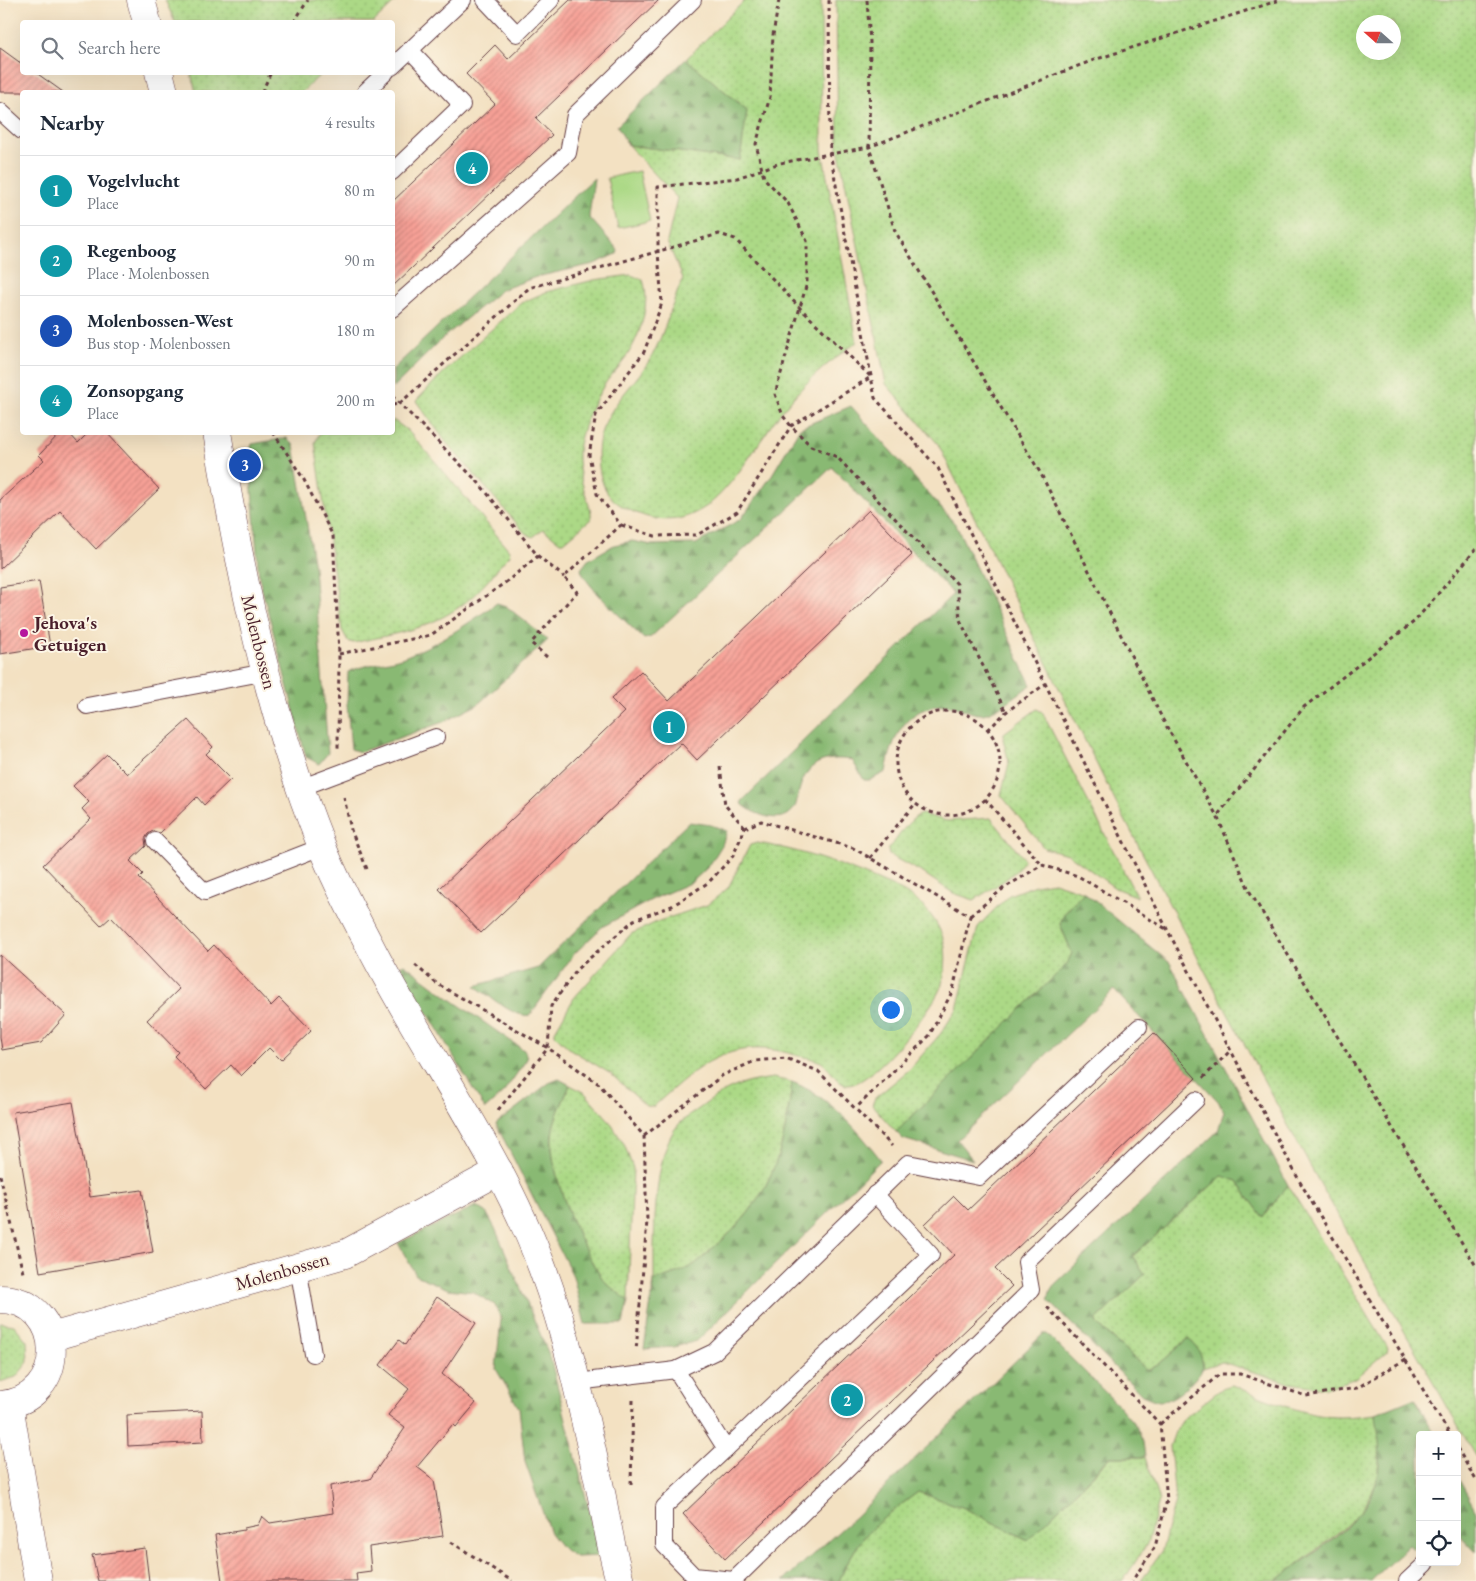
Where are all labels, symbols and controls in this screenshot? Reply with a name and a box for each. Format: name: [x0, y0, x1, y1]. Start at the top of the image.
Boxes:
north arrow: [1356, 15, 1401, 60]
search box: [20, 20, 395, 75]
icon: search: [38, 34, 66, 62]
text: Search here: [78, 35, 160, 60]
text: Nearby: [40, 109, 104, 136]
text: 4 results: [325, 112, 375, 133]
pin: 4: [456, 149, 488, 187]
text: Vogelvlucht: [87, 168, 180, 193]
text: 1: [52, 180, 60, 201]
text: 80 m: [344, 180, 375, 201]
text: Place: [87, 193, 119, 214]
text: Regenboog: [87, 238, 176, 263]
text: 2: [52, 250, 60, 271]
text: 90 m: [344, 250, 375, 271]
text: Place · Molenbossen: [87, 263, 210, 284]
text: Molenbossen-West: [87, 308, 233, 333]
text: 3: [52, 320, 60, 341]
text: 180 m: [336, 320, 375, 341]
text: Bus stop · Molenbossen: [87, 333, 231, 354]
text: Zonsopgang: [87, 378, 184, 403]
text: 4: [52, 390, 60, 411]
text: 200 m: [336, 390, 375, 411]
text: Place: [87, 403, 119, 424]
pin: 3: [229, 446, 261, 484]
street label: Molenbossen: [235, 592, 283, 692]
place label: Jehova's Getuigen: [32, 610, 107, 657]
marker: Jehova's Getuigen: [18, 627, 30, 639]
pin: 1: [653, 708, 685, 746]
your location: [878, 997, 904, 1023]
street label: Molenbossen: [232, 1246, 332, 1296]
pin: 2: [831, 1381, 863, 1419]
map controls: [1416, 1431, 1461, 1566]
button: +: [1416, 1431, 1461, 1476]
button: −: [1416, 1476, 1461, 1521]
button: locate: [1416, 1521, 1461, 1566]

